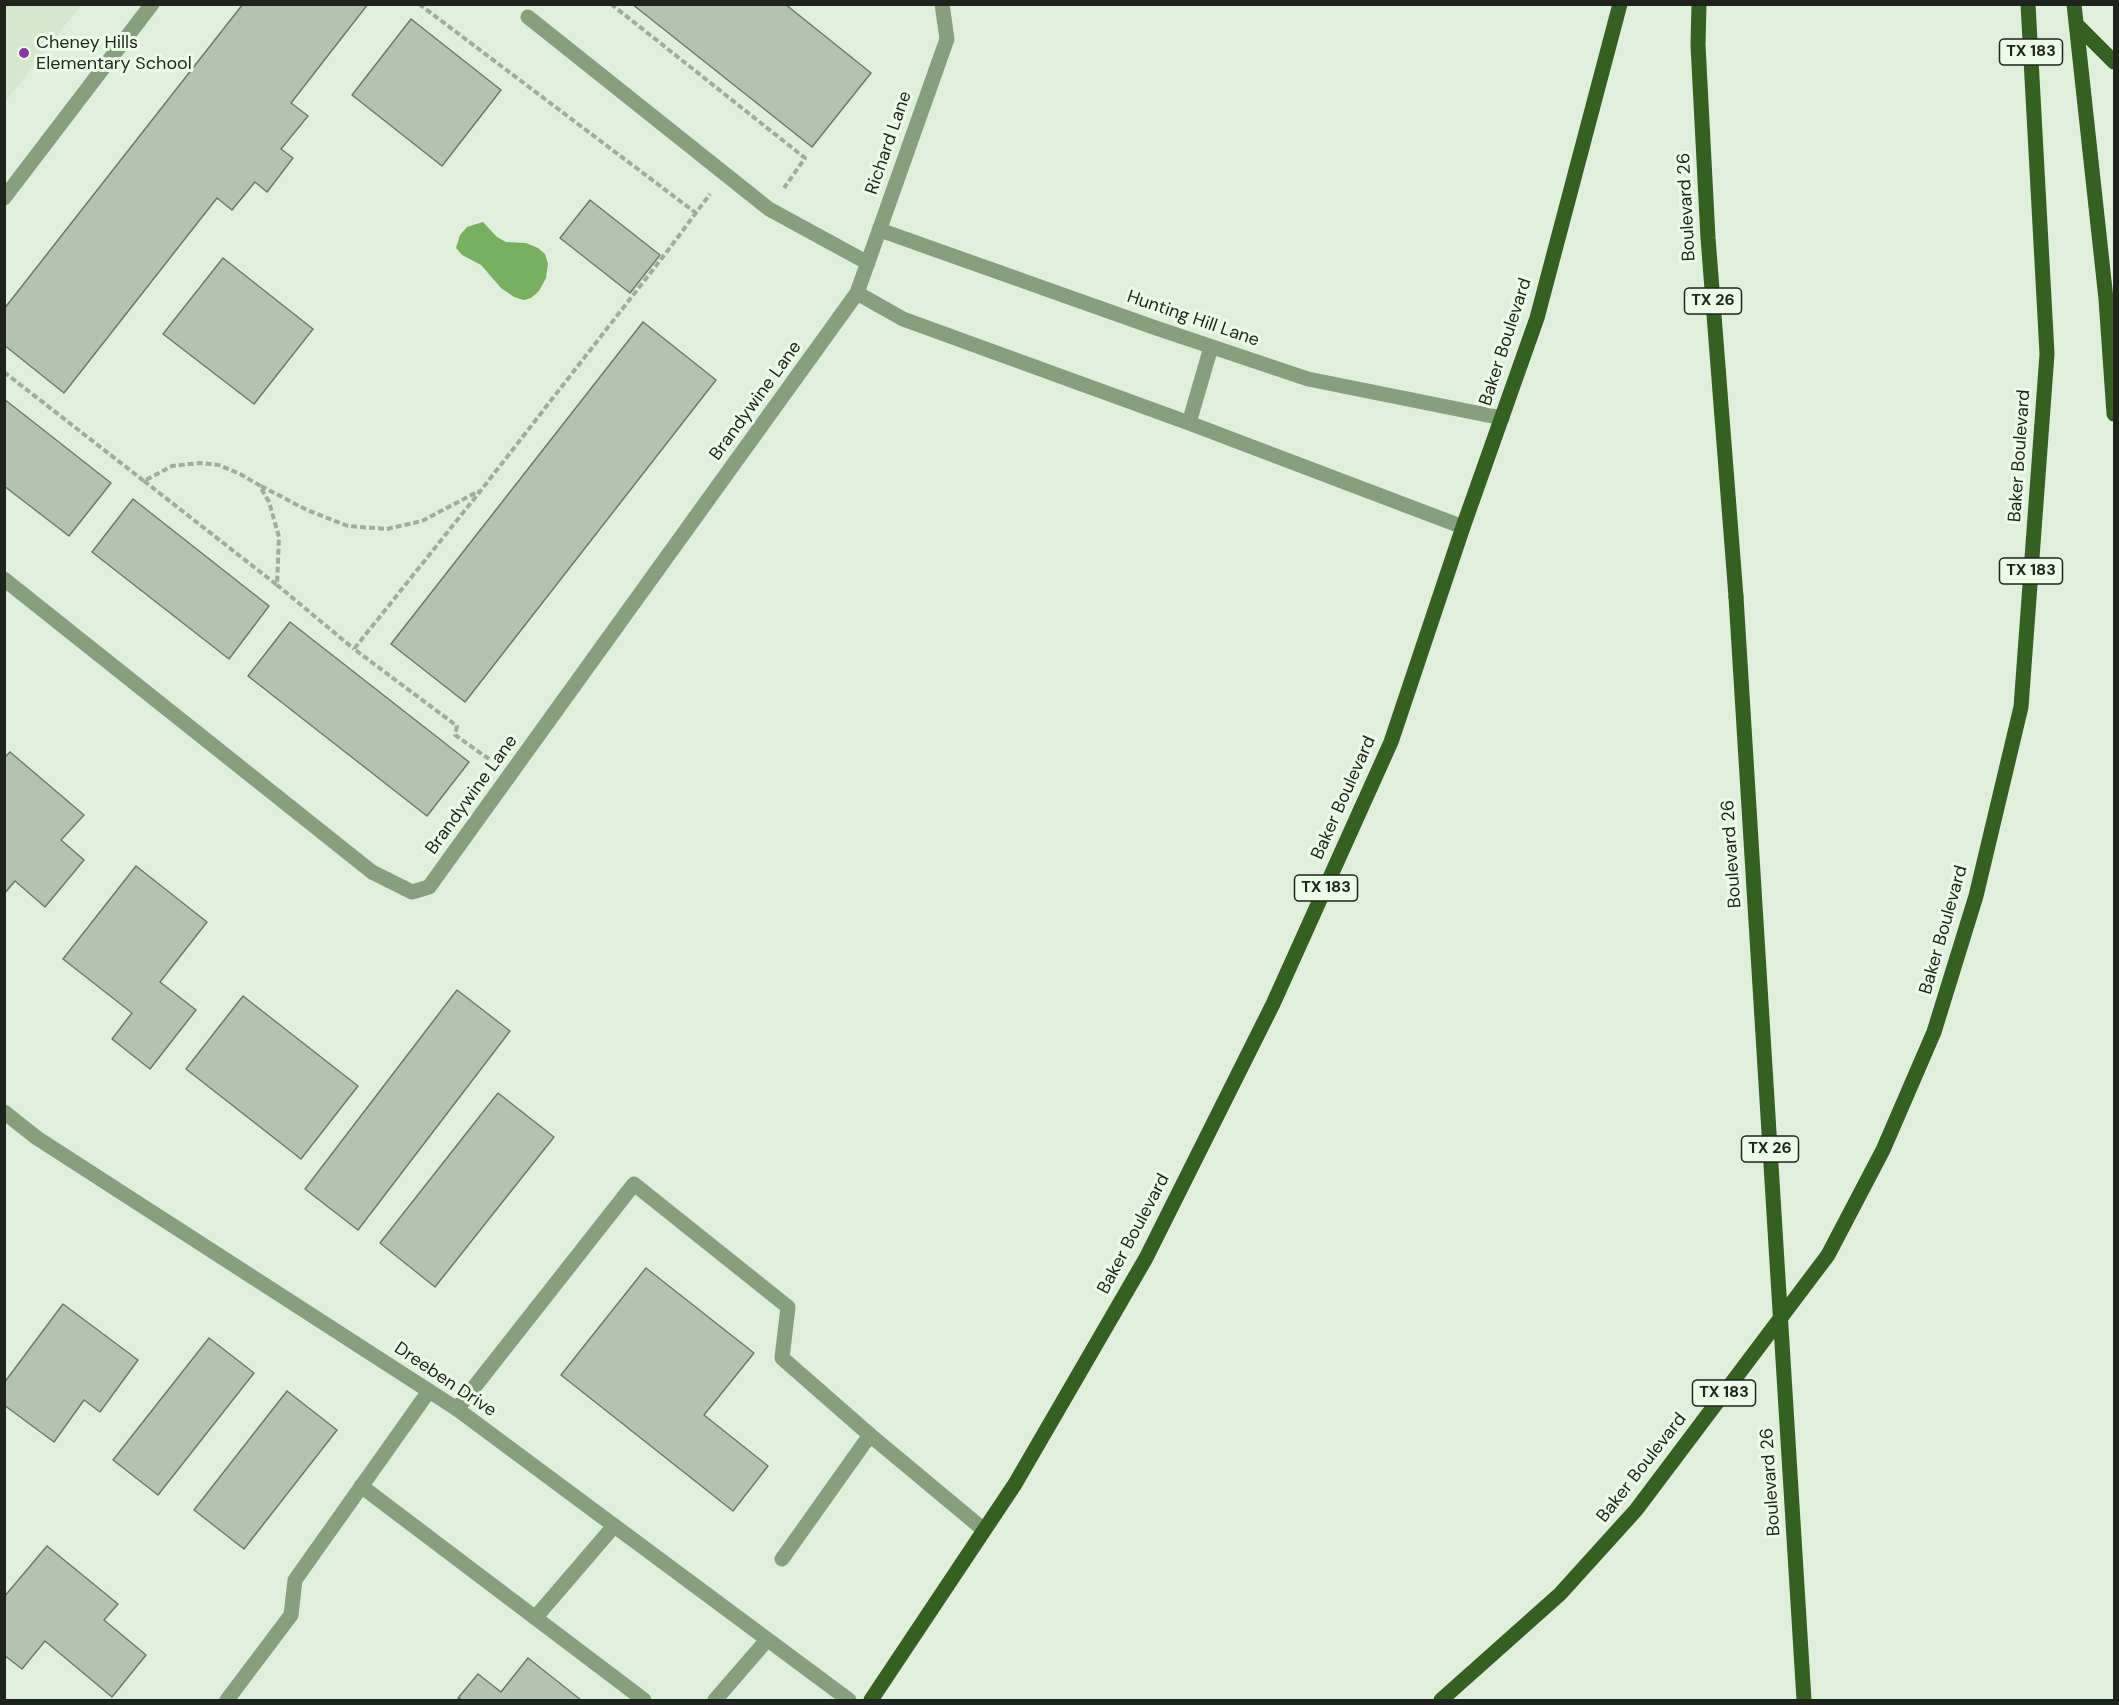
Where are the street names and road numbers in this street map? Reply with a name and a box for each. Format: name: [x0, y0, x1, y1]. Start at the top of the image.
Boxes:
road number: TX 183: [2000, 39, 2062, 65]
street label: Richard Lane: [861, 89, 917, 197]
street label: Boulevard 26: [1673, 152, 1701, 262]
street label: Baker Boulevard: [1475, 275, 1537, 409]
street label: Hunting Hill Lane: [1124, 286, 1262, 352]
road number: TX 26: [1684, 288, 1742, 314]
street label: Brandywine Lane: [705, 337, 807, 465]
street label: Baker Boulevard: [2005, 389, 2035, 523]
road number: TX 183: [2000, 558, 2062, 584]
street label: Brandywine Lane: [421, 731, 523, 859]
street label: Baker Boulevard: [1307, 733, 1381, 863]
street label: Boulevard 26: [1717, 799, 1747, 909]
street label: Baker Boulevard: [1915, 863, 1973, 997]
road number: TX 183: [1294, 875, 1358, 901]
road number: TX 26: [1742, 1136, 1798, 1162]
street label: Baker Boulevard: [1093, 1170, 1175, 1298]
street label: Dreeben Drive: [390, 1338, 500, 1422]
road number: TX 183: [1692, 1380, 1756, 1406]
street label: Baker Boulevard: [1593, 1409, 1691, 1527]
street label: Boulevard 26: [1756, 1427, 1786, 1537]

